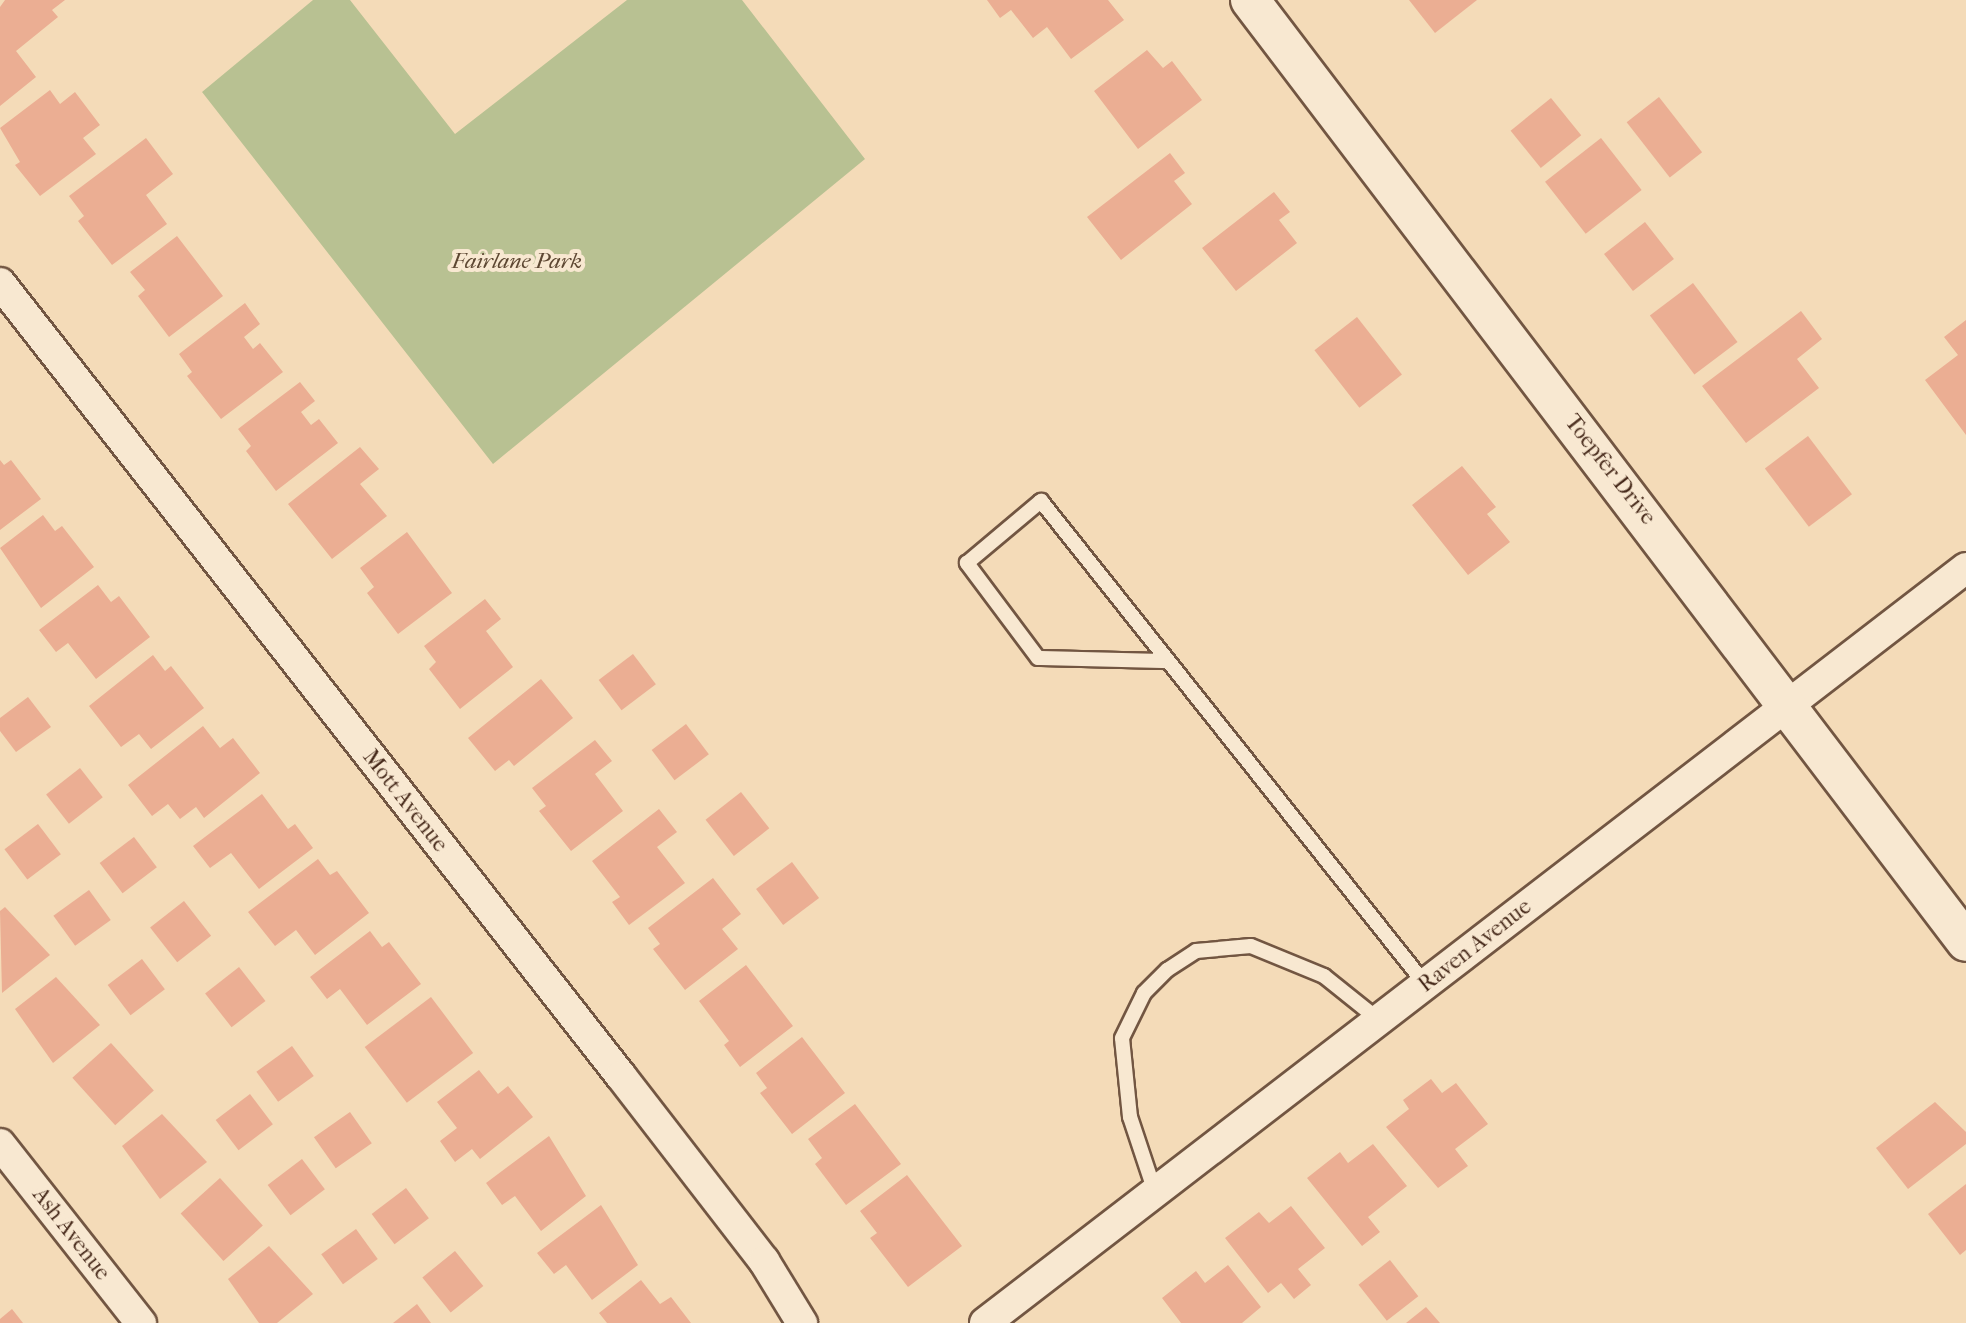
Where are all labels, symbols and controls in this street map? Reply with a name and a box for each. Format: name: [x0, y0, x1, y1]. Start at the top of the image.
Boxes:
park label: Fairlane Park: [452, 249, 582, 275]
street label: Toepfer Drive: [1559, 410, 1661, 530]
street label: Mott Avenue: [357, 745, 453, 857]
street label: Raven Avenue: [1413, 894, 1537, 998]
street label: Ash Avenue: [27, 1182, 115, 1286]

